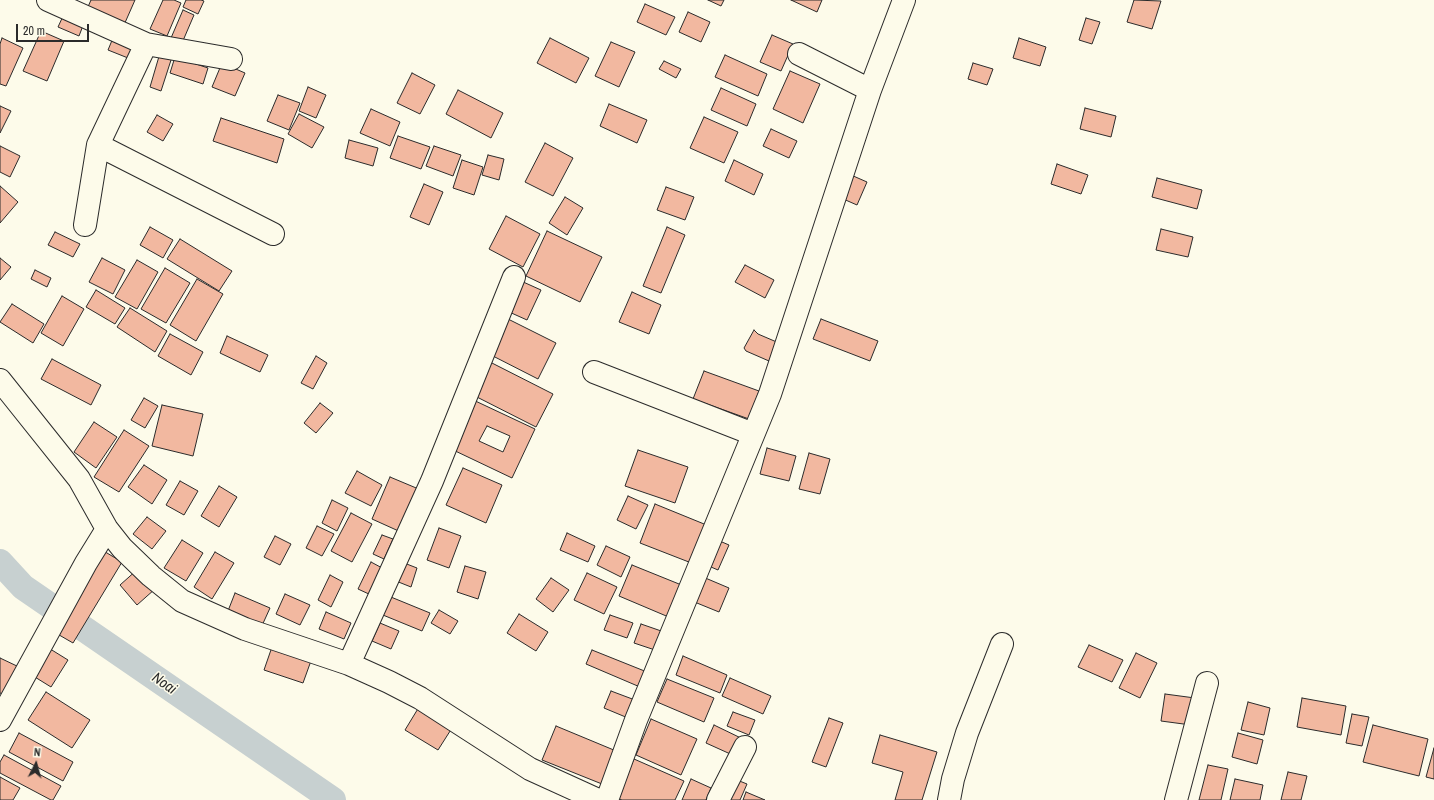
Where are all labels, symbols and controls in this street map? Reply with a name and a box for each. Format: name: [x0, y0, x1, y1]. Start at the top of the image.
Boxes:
scale bar: [18, 16, 91, 42]
text: 20 m: [23, 23, 45, 39]
water label: Noai: [148, 669, 180, 699]
north arrow: [16, 744, 56, 784]
text: N: [33, 745, 41, 759]

